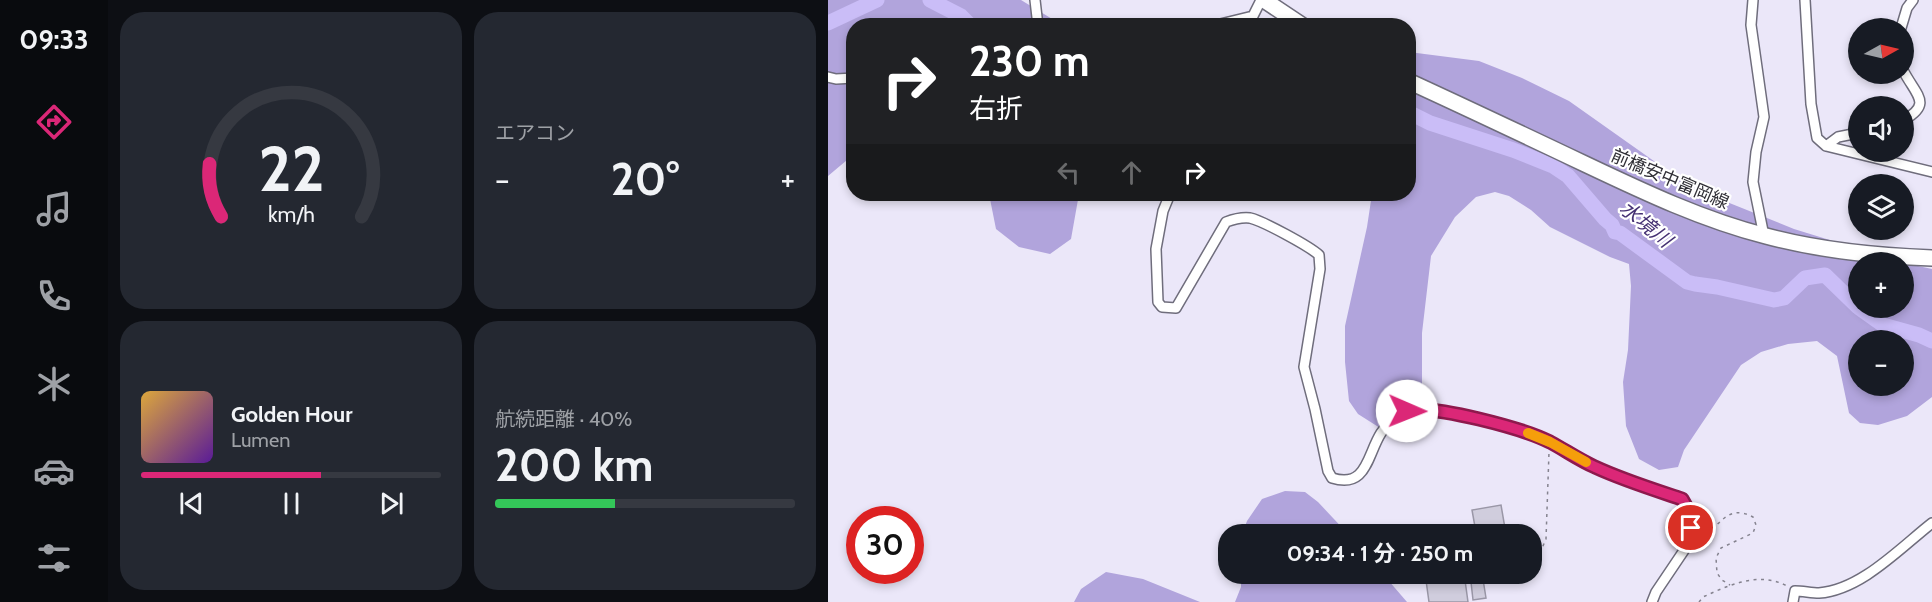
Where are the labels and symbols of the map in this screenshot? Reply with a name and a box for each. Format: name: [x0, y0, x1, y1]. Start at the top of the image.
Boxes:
north arrow: [1848, 18, 1914, 84]
street label: 前橋安中富岡線: [1608, 144, 1732, 214]
water label: 水境川: [1615, 196, 1678, 253]
position arrow: [1375, 379, 1439, 443]
pin: [1665, 502, 1716, 553]
speed limit sign: 30: [846, 506, 924, 584]

